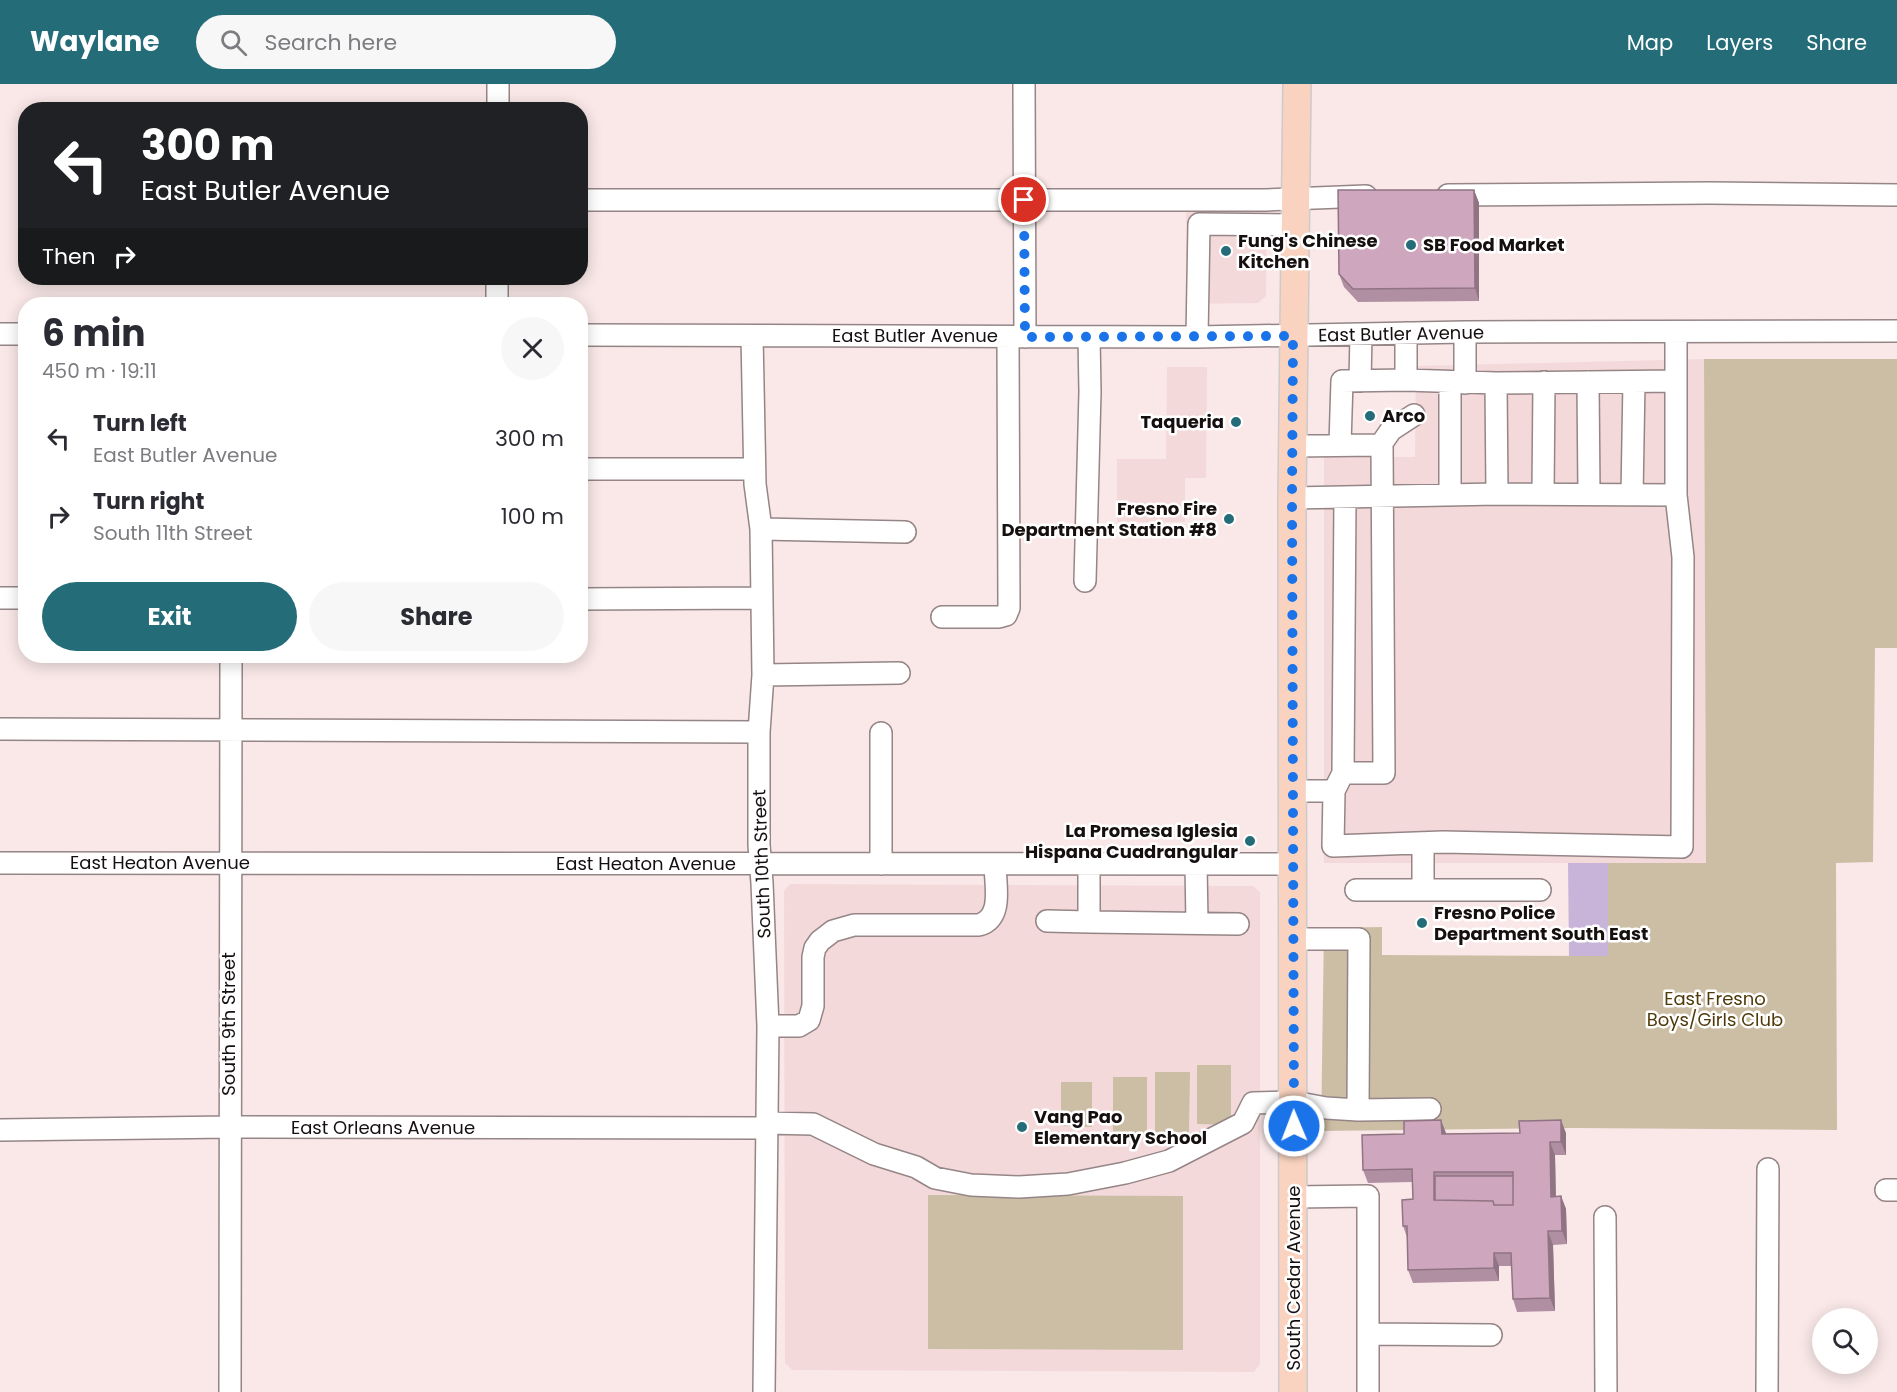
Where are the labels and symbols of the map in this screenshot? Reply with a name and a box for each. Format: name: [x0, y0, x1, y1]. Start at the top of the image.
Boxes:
pin: [998, 174, 1049, 225]
place label: Fung's Chinese Kitchen: [1238, 228, 1378, 274]
place label: SB Food Market: [1423, 232, 1565, 257]
marker: SB Food Market: [1404, 238, 1418, 252]
marker: Fung's Chinese Kitchen: [1219, 244, 1233, 258]
street label: East Butler Avenue: [1318, 320, 1484, 347]
street label: East Butler Avenue: [832, 323, 998, 348]
place label: Arco: [1382, 403, 1425, 428]
place label: Taqueria: [1140, 409, 1224, 434]
marker: Arco: [1363, 409, 1377, 423]
marker: Taqueria: [1229, 415, 1243, 429]
place label: Fresno Fire Department Station #8: [1001, 496, 1217, 542]
marker: Fresno Fire Department Station #8: [1222, 512, 1236, 526]
street label: South 10th Street: [746, 789, 777, 939]
place label: La Promesa Iglesia Hispana Cuadrangular: [1025, 818, 1238, 864]
marker: La Promesa Iglesia Hispana Cuadrangular: [1243, 834, 1257, 848]
street label: East Heaton Avenue: [70, 850, 250, 875]
street label: East Heaton Avenue: [556, 851, 736, 876]
place label: Fresno Police Department South East: [1434, 900, 1648, 946]
marker: Fresno Police Department South East: [1415, 916, 1429, 930]
street label: South 9th Street: [216, 952, 241, 1096]
park label: East Fresno Boys/Girls Club: [1647, 986, 1783, 1032]
position arrow: [1262, 1094, 1326, 1158]
place label: Vang Pao Elementary School: [1034, 1104, 1207, 1150]
street label: East Orleans Avenue: [291, 1115, 475, 1140]
marker: Vang Pao Elementary School: [1015, 1120, 1029, 1134]
street label: South Cedar Avenue: [1281, 1186, 1306, 1371]

